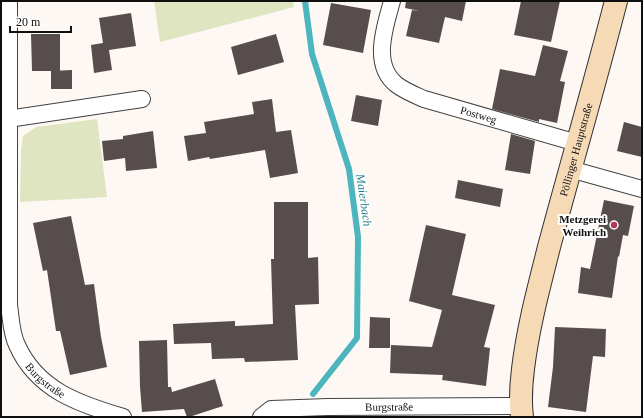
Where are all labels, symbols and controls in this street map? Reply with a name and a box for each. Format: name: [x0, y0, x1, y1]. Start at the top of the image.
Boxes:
scale bar: [10, 8, 71, 34]
text: 20 m: [16, 15, 41, 29]
street label: Pöllinger Hauptstraße: [557, 101, 594, 198]
street label: Postweg: [459, 104, 499, 126]
water label: Maierbach: [353, 172, 375, 227]
place label: Metzgerei Weihrich: [559, 213, 606, 238]
marker: Metzgerei Weihrich: [609, 220, 619, 230]
street label: Burgstraße: [23, 360, 67, 400]
street label: Burgstraße: [365, 401, 413, 413]

